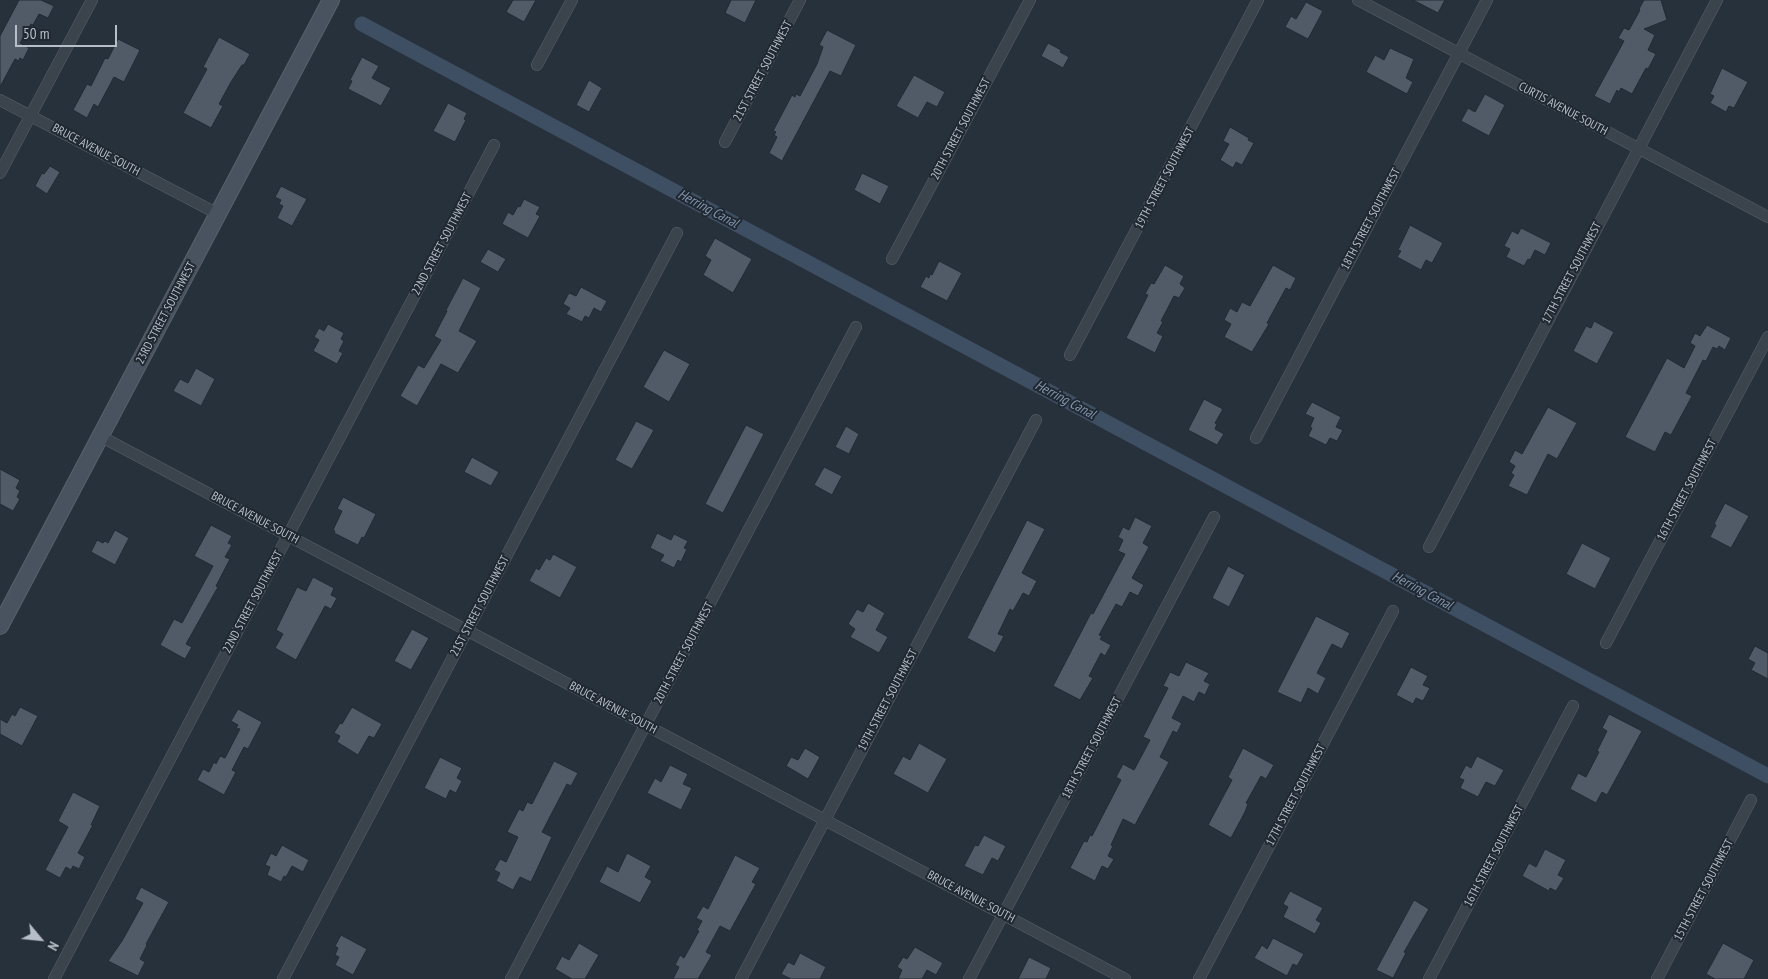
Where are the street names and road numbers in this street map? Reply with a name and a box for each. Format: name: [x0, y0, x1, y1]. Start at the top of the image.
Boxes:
street label: 21ST STREET SOUTHWEST: [730, 18, 796, 124]
street label: 20TH STREET SOUTHWEST: [928, 76, 994, 182]
street label: CURTIS AVENUE SOUTH: [1516, 79, 1610, 139]
street label: BRUCE AVENUE SOUTH: [50, 121, 142, 179]
street label: 19TH STREET SOUTHWEST: [1132, 125, 1198, 231]
street label: 18TH STREET SOUTHWEST: [1338, 166, 1404, 272]
street label: 22ND STREET SOUTHWEST: [409, 190, 475, 298]
street label: 17TH STREET SOUTHWEST: [1539, 220, 1605, 326]
street label: 23RD STREET SOUTHWEST: [133, 260, 199, 366]
street label: 16TH STREET SOUTHWEST: [1654, 437, 1720, 543]
street label: BRUCE AVENUE SOUTH: [209, 489, 301, 547]
street label: 22ND STREET SOUTHWEST: [220, 548, 286, 656]
street label: 21ST STREET SOUTHWEST: [447, 553, 513, 659]
street label: 20TH STREET SOUTHWEST: [651, 600, 717, 706]
street label: 19TH STREET SOUTHWEST: [855, 647, 921, 753]
street label: BRUCE AVENUE SOUTH: [567, 679, 659, 737]
street label: 18TH STREET SOUTHWEST: [1059, 695, 1125, 801]
street label: 17TH STREET SOUTHWEST: [1263, 742, 1329, 848]
street label: 16TH STREET SOUTHWEST: [1461, 803, 1527, 909]
street label: 15TH STREET SOUTHWEST: [1671, 837, 1737, 943]
street label: BRUCE AVENUE SOUTH: [925, 868, 1017, 926]

